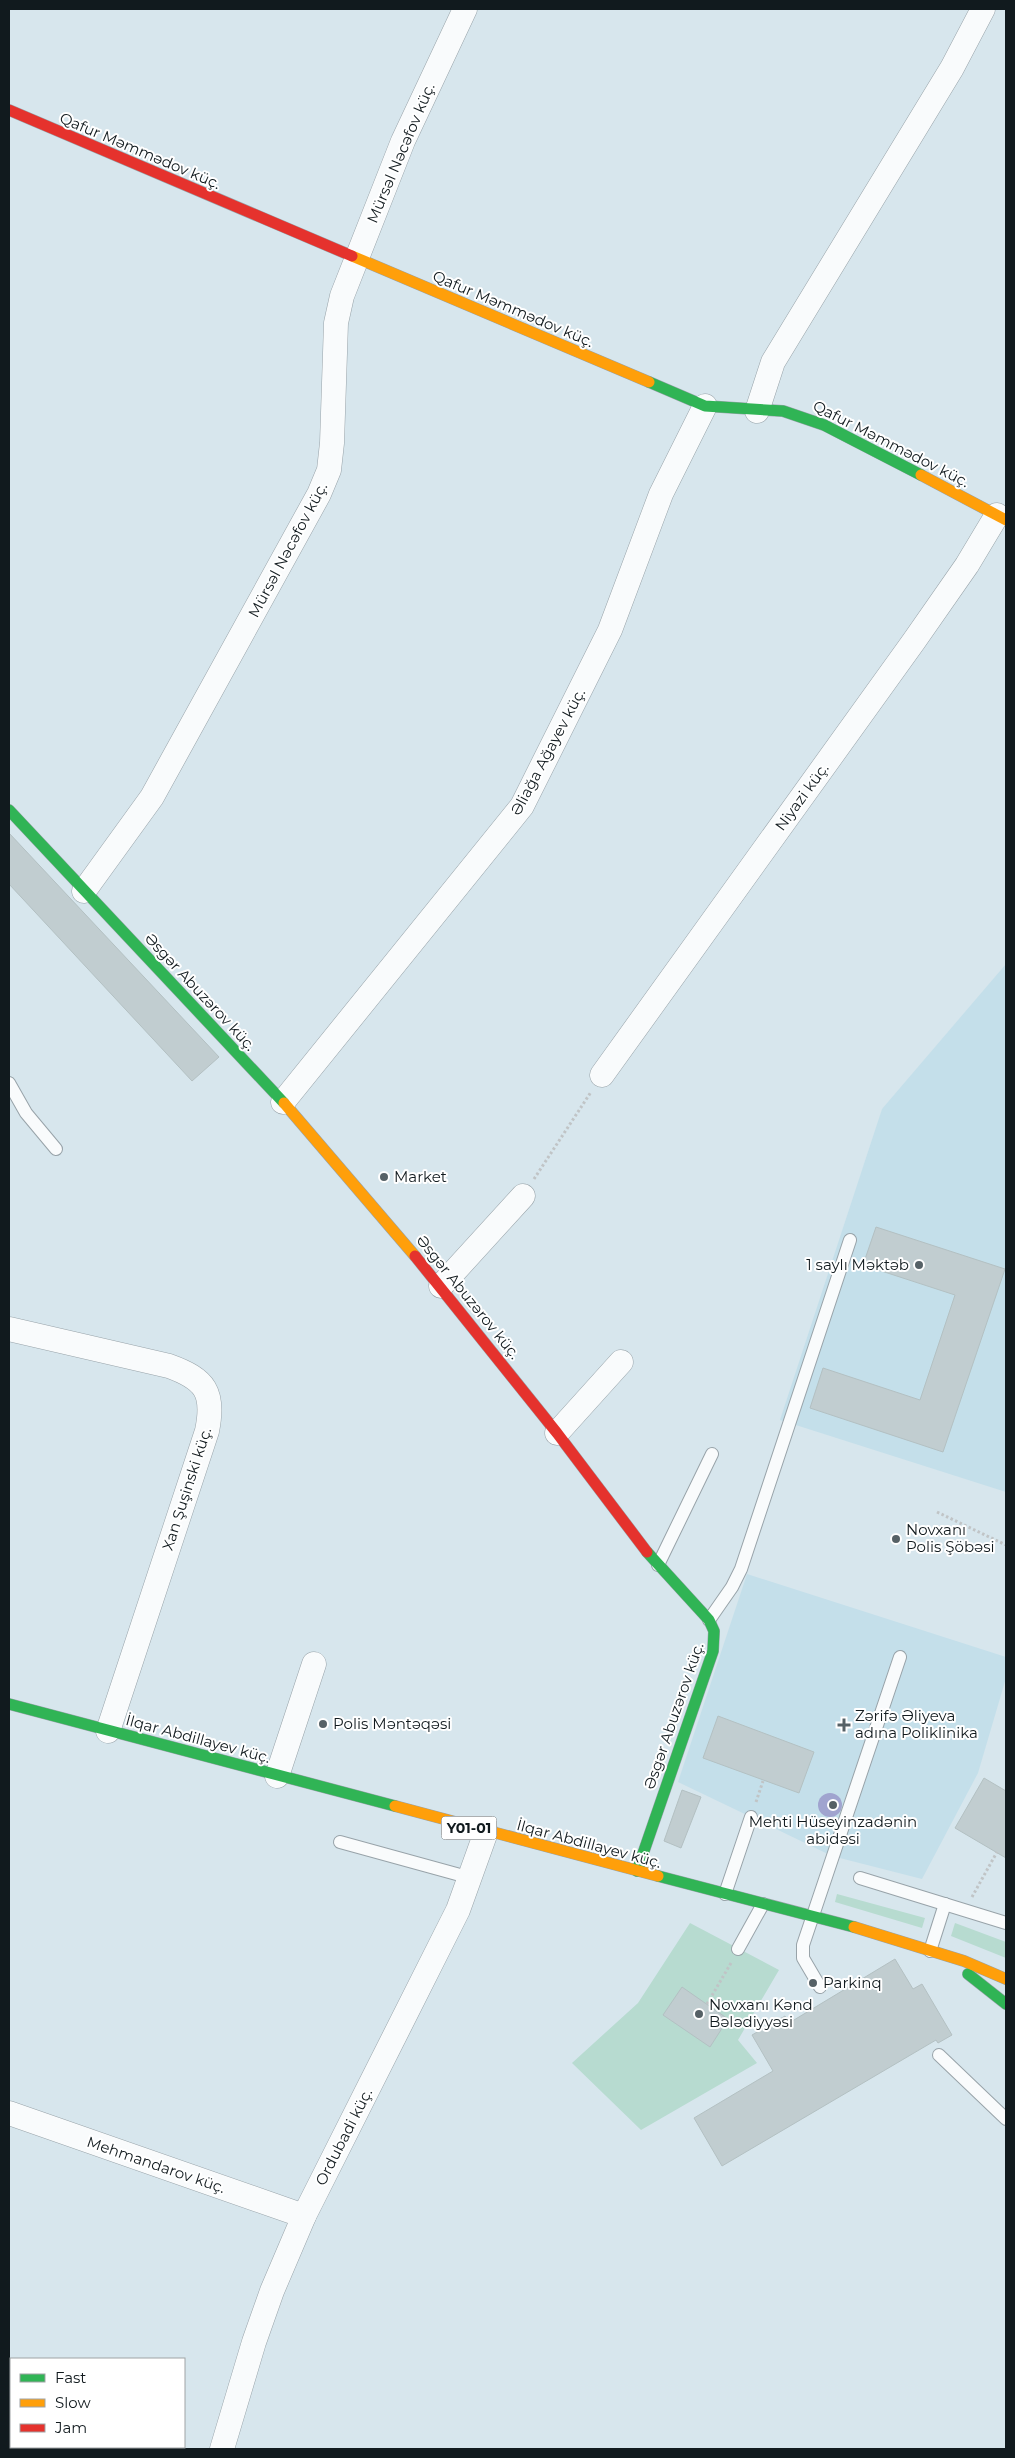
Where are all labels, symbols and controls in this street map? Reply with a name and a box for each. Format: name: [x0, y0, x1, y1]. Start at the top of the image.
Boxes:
street label: Mürsəl Nəcəfov küç.: [362, 80, 439, 226]
street label: Qafur Məmmədov küç.: [57, 108, 224, 193]
street label: Qafur Məmmədov küç.: [430, 266, 597, 351]
street label: Qafur Məmmədov küç.: [810, 396, 973, 491]
street label: Mürsəl Nəcəfov küç.: [244, 479, 331, 621]
street label: Əliağa Ağayev küç.: [506, 685, 589, 819]
street label: Niyazi küç.: [771, 759, 833, 834]
street label: Əsgər Abuzərov küç.: [141, 929, 260, 1055]
place label: Market: [394, 1167, 447, 1186]
marker: Market: [378, 1171, 390, 1183]
street label: Əsgər Abuzərov küç.: [412, 1231, 524, 1363]
place label: 1 saylı Məktəb: [806, 1255, 909, 1274]
marker: 1 saylı Məktəb: [913, 1259, 925, 1271]
street label: Xan Şuşinski küç.: [158, 1425, 215, 1553]
place label: Novxanı Polis Şöbəsi: [906, 1520, 995, 1556]
marker: Novxanı Polis Şöbəsi: [890, 1533, 902, 1545]
street label: Əsgər Abuzərov küç.: [639, 1640, 708, 1792]
place label: Zərifə Əliyeva adına Poliklinika: [855, 1706, 978, 1742]
street label: İlqar Abdillayev küç.: [124, 1710, 273, 1767]
place label: Polis Məntəqəsi: [333, 1714, 451, 1733]
marker: Polis Məntəqəsi: [317, 1718, 329, 1730]
marker: Zərifə Əliyeva adına Poliklinika: [837, 1718, 851, 1732]
marker: Mehti Hüseyinzadənin abidəsi: [827, 1799, 839, 1811]
place label: Mehti Hüseyinzadənin abidəsi: [749, 1812, 917, 1848]
street label: İlqar Abdillayev küç.: [515, 1815, 664, 1872]
road number: Y01-01: [442, 1816, 496, 1840]
place label: Parkinq: [823, 1973, 882, 1992]
marker: Parkinq: [807, 1977, 819, 1989]
place label: Novxanı Kənd Bələdiyyəsi: [709, 1995, 813, 2031]
marker: Novxanı Kənd Bələdiyyəsi: [693, 2008, 705, 2020]
street label: Ordubadi küç.: [311, 2085, 376, 2189]
street label: Mehmandarov küç.: [84, 2132, 228, 2197]
legend: [10, 2358, 185, 2448]
text: Fast: [55, 2368, 86, 2387]
text: Slow: [55, 2393, 91, 2412]
text: Jam: [54, 2418, 87, 2437]

